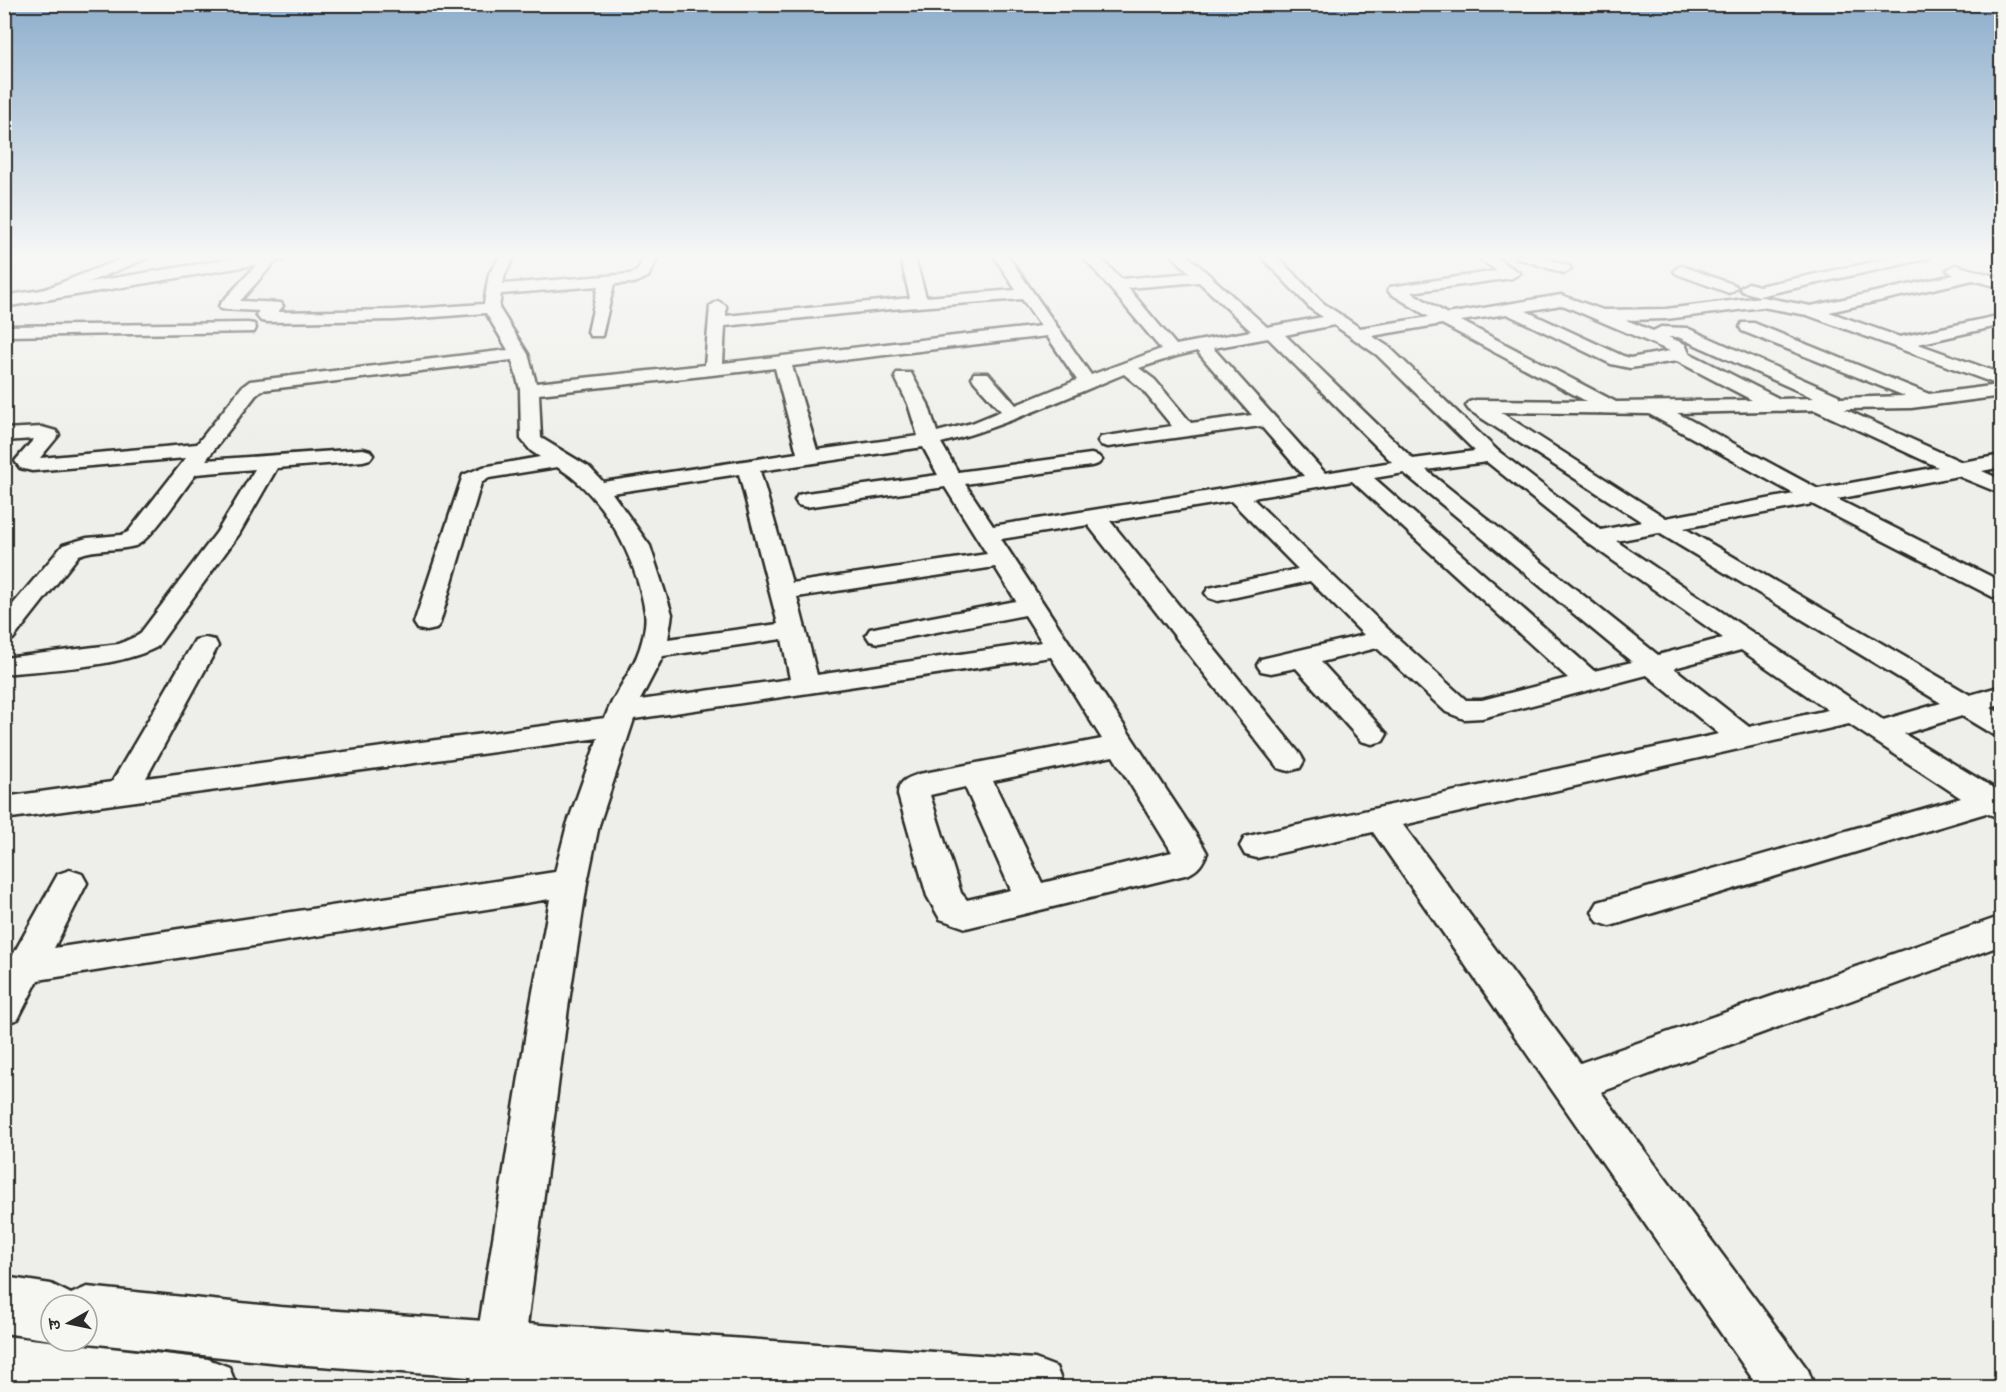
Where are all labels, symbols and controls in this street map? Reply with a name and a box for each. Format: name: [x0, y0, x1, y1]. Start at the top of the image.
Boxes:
north arrow: [39, 1293, 99, 1353]
text: उ: [42, 1315, 69, 1332]

